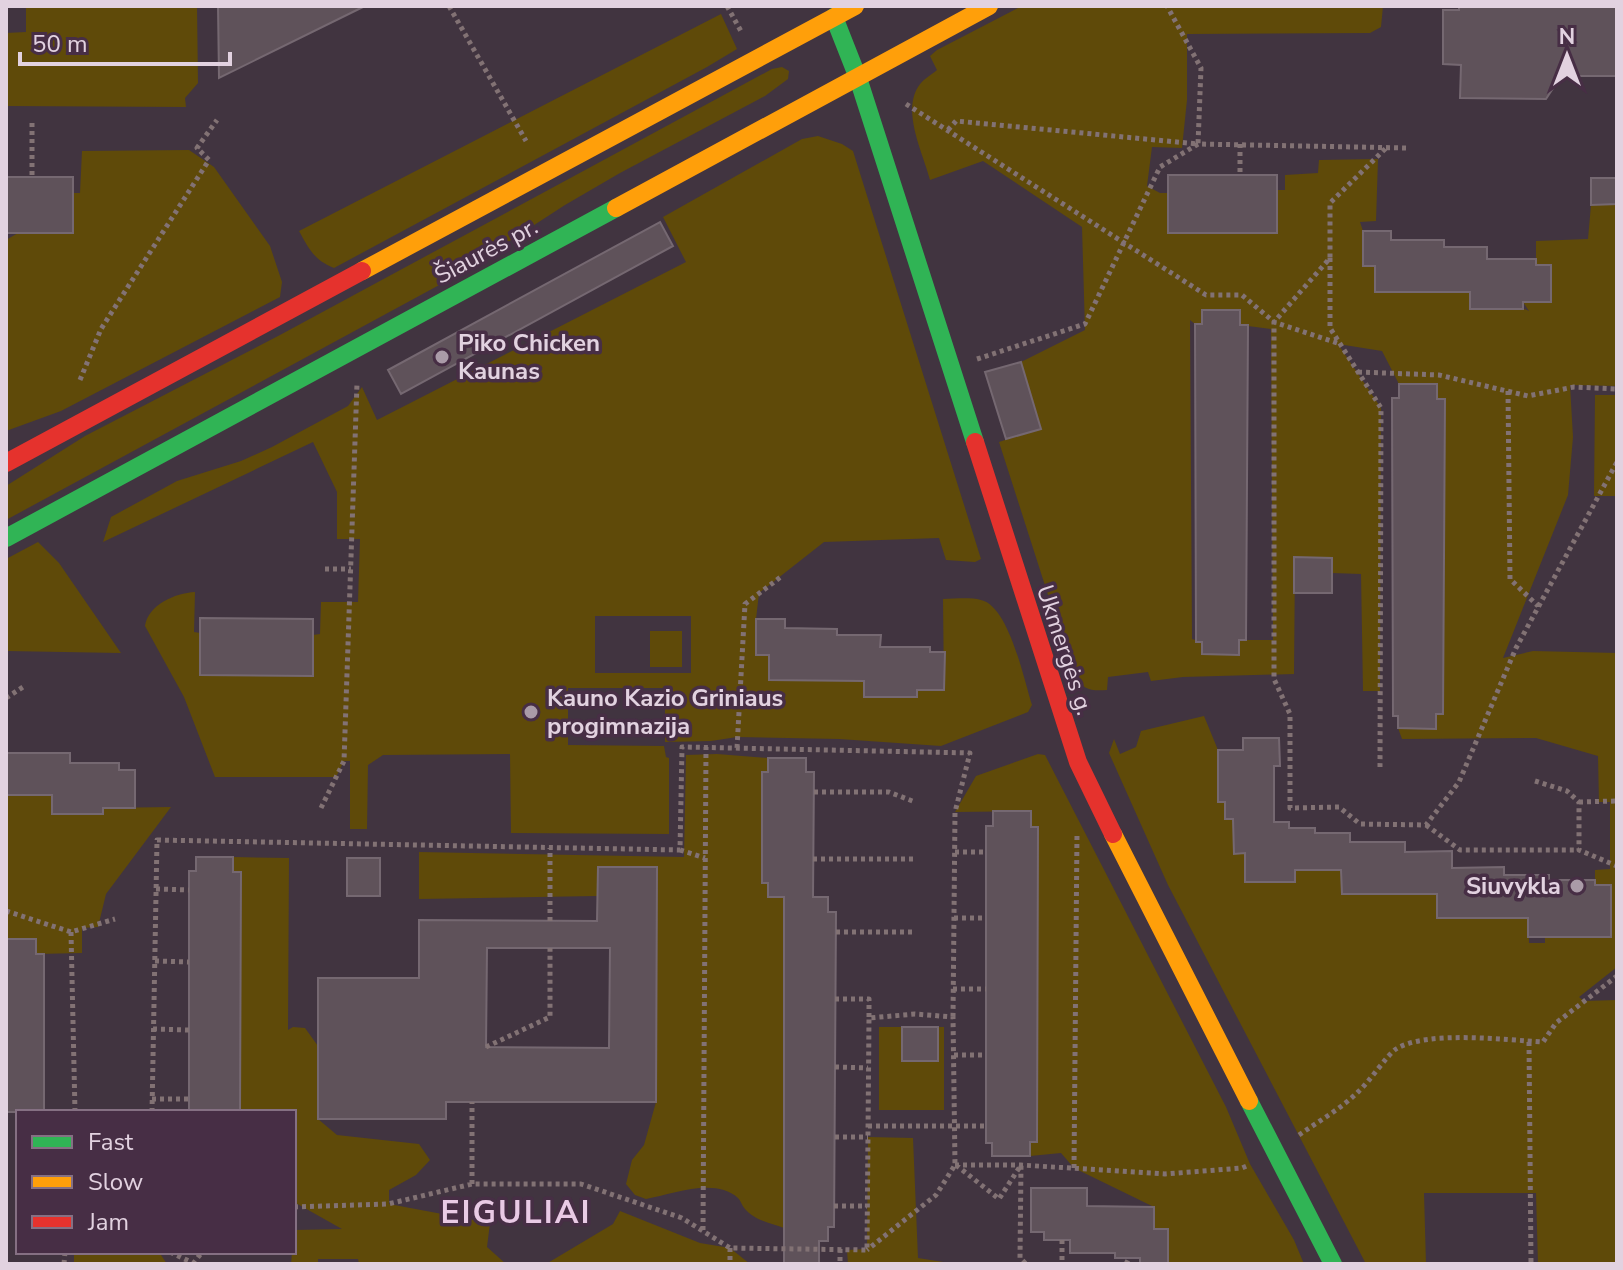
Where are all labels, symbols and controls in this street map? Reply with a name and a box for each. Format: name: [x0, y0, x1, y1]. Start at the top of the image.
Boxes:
scale bar: [20, 16, 230, 66]
north arrow: [1527, 16, 1607, 96]
text: N: [1559, 22, 1575, 52]
text: 50 m: [32, 28, 88, 60]
street label: Šiaurės pr.: [429, 210, 543, 292]
place label: Piko Chicken Kaunas: [458, 327, 600, 387]
marker: Piko Chicken Kaunas: [433, 348, 451, 366]
street label: Ukmergės g.: [1029, 581, 1101, 719]
place label: Kauno Kazio Griniaus progimnazija: [547, 682, 783, 742]
marker: Kauno Kazio Griniaus progimnazija: [522, 703, 540, 721]
place label: Siuvykla: [1466, 870, 1561, 902]
marker: Siuvykla: [1568, 877, 1586, 895]
legend: [16, 1110, 296, 1254]
text: Fast: [88, 1126, 134, 1158]
text: Slow: [88, 1166, 143, 1198]
district label: EIGULIAI: [440, 1191, 592, 1234]
text: Jam: [87, 1206, 129, 1238]

